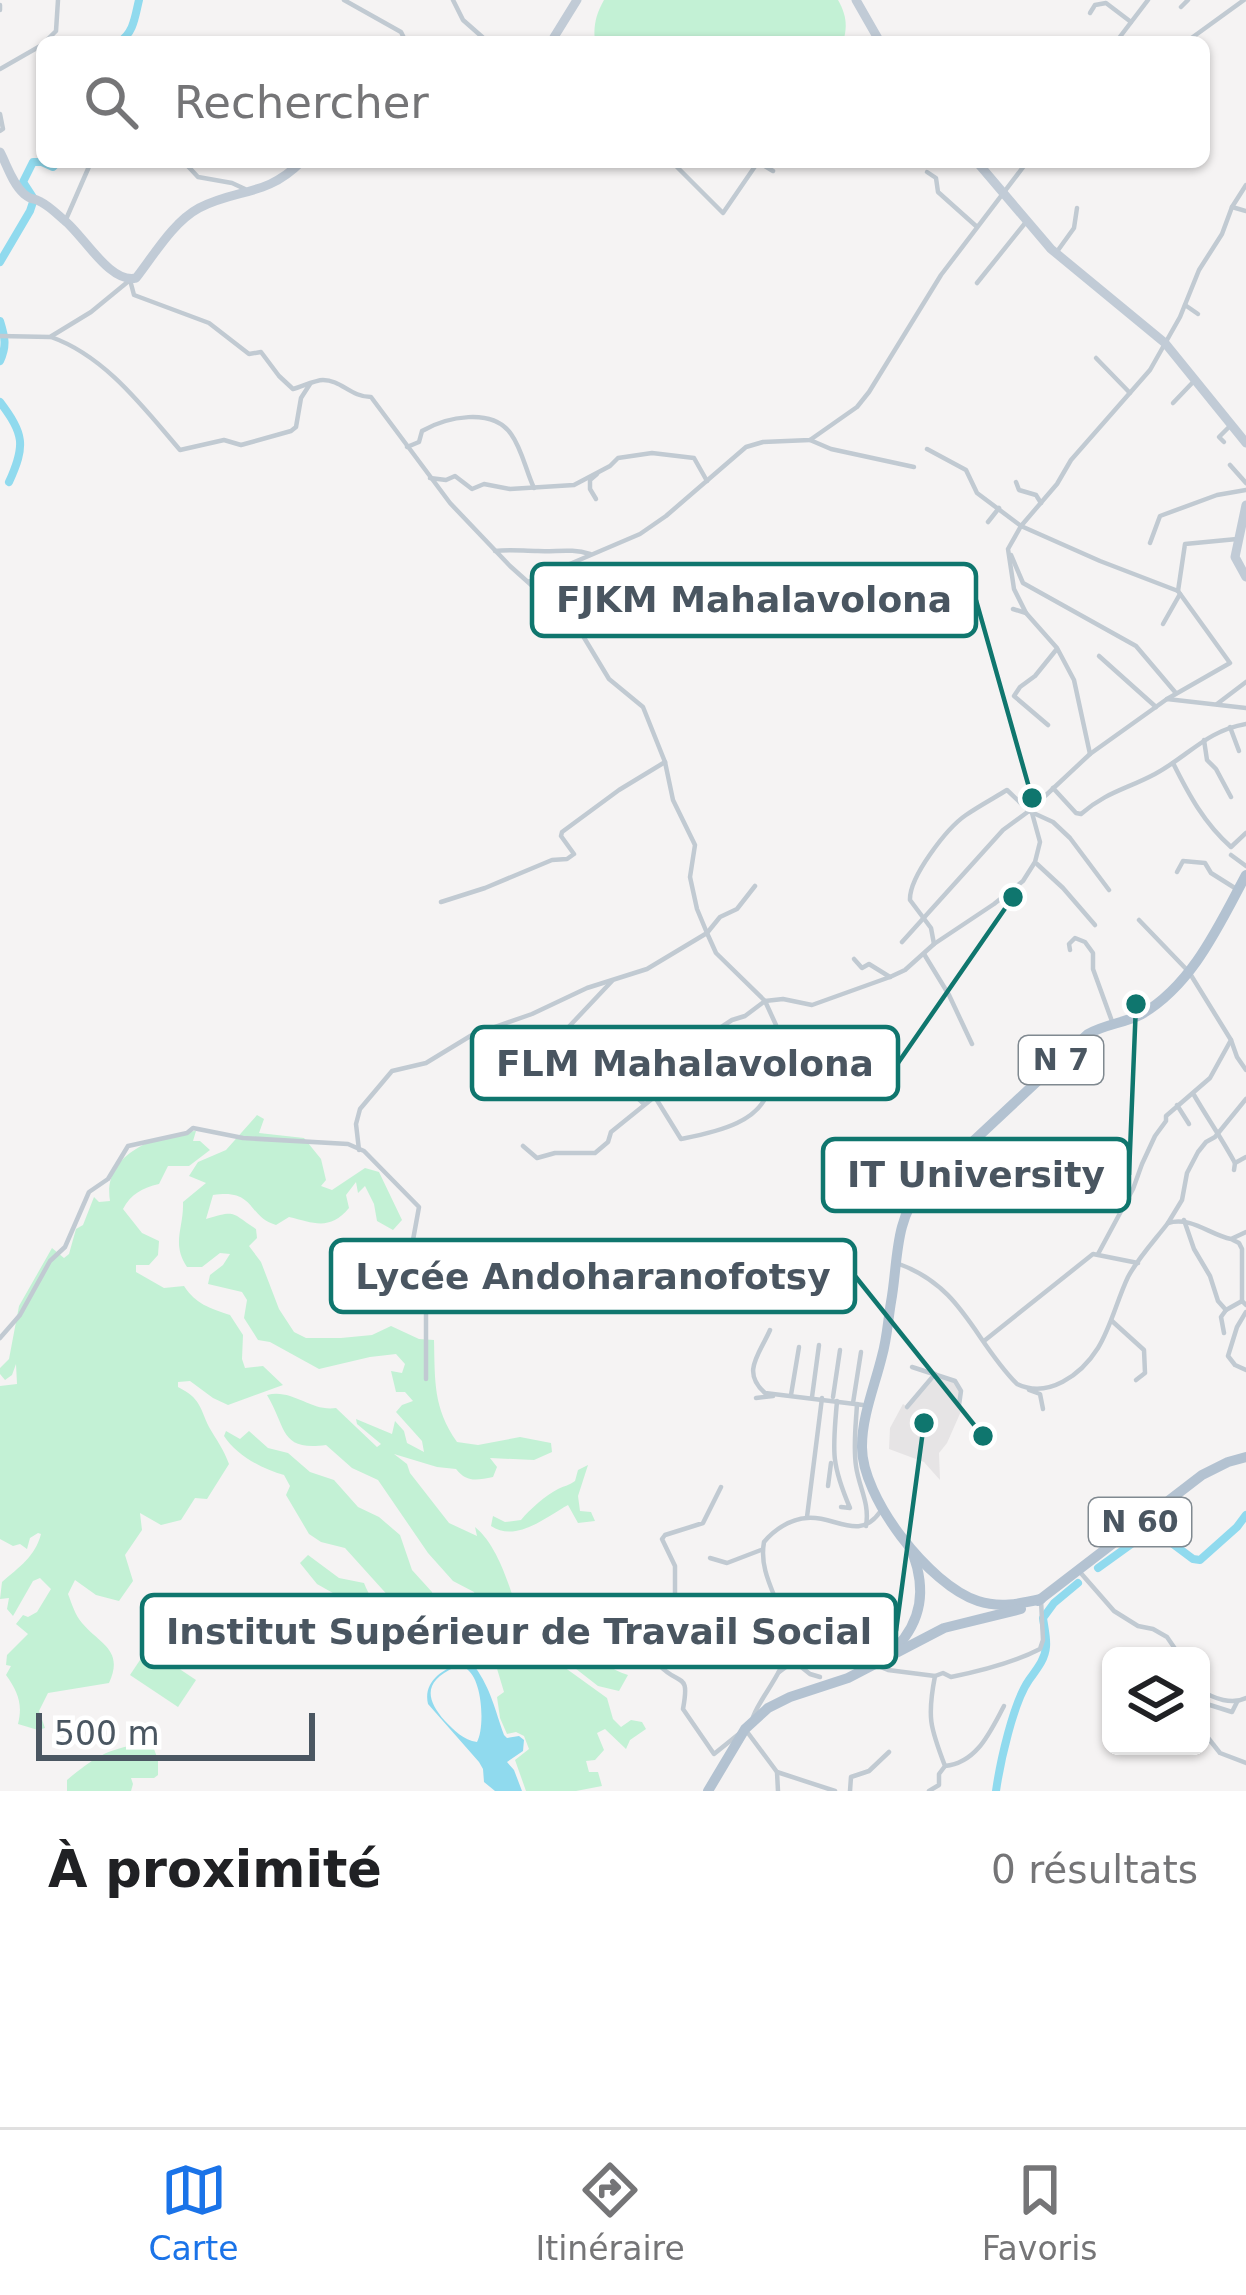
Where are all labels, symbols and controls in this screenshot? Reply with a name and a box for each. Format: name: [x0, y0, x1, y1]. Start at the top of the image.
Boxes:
search box: [36, 36, 1210, 168]
icon: search: [78, 69, 144, 135]
text: Rechercher: [174, 76, 429, 129]
callout: FJKM Mahalavolona: [532, 564, 976, 636]
text: FJKM Mahalavolona: [556, 579, 952, 620]
callout: FLM Mahalavolona: [472, 1027, 898, 1099]
road number: N 7: [1019, 1036, 1103, 1084]
text: FLM Mahalavolona: [496, 1043, 874, 1084]
callout: IT University: [823, 1139, 1129, 1211]
text: IT University: [847, 1154, 1105, 1195]
callout: Lycée Andoharanofotsy: [331, 1240, 855, 1312]
text: Lycée Andoharanofotsy: [355, 1256, 831, 1297]
road number: N 60: [1089, 1498, 1191, 1546]
callout: Institut Supérieur de Travail Social: [142, 1595, 896, 1667]
text: Institut Supérieur de Travail Social: [166, 1611, 872, 1652]
map controls: [1102, 1647, 1210, 1755]
button: layers: [1102, 1647, 1210, 1755]
scale bar: [36, 1707, 315, 1760]
text: 500 m: [54, 1714, 160, 1753]
text: À proximité: [48, 1840, 382, 1899]
text: 0 résultats: [991, 1847, 1198, 1892]
tab: Carte: [148, 2157, 239, 2268]
tab: Itinéraire: [536, 2157, 685, 2268]
tab: Favoris: [982, 2157, 1098, 2268]

